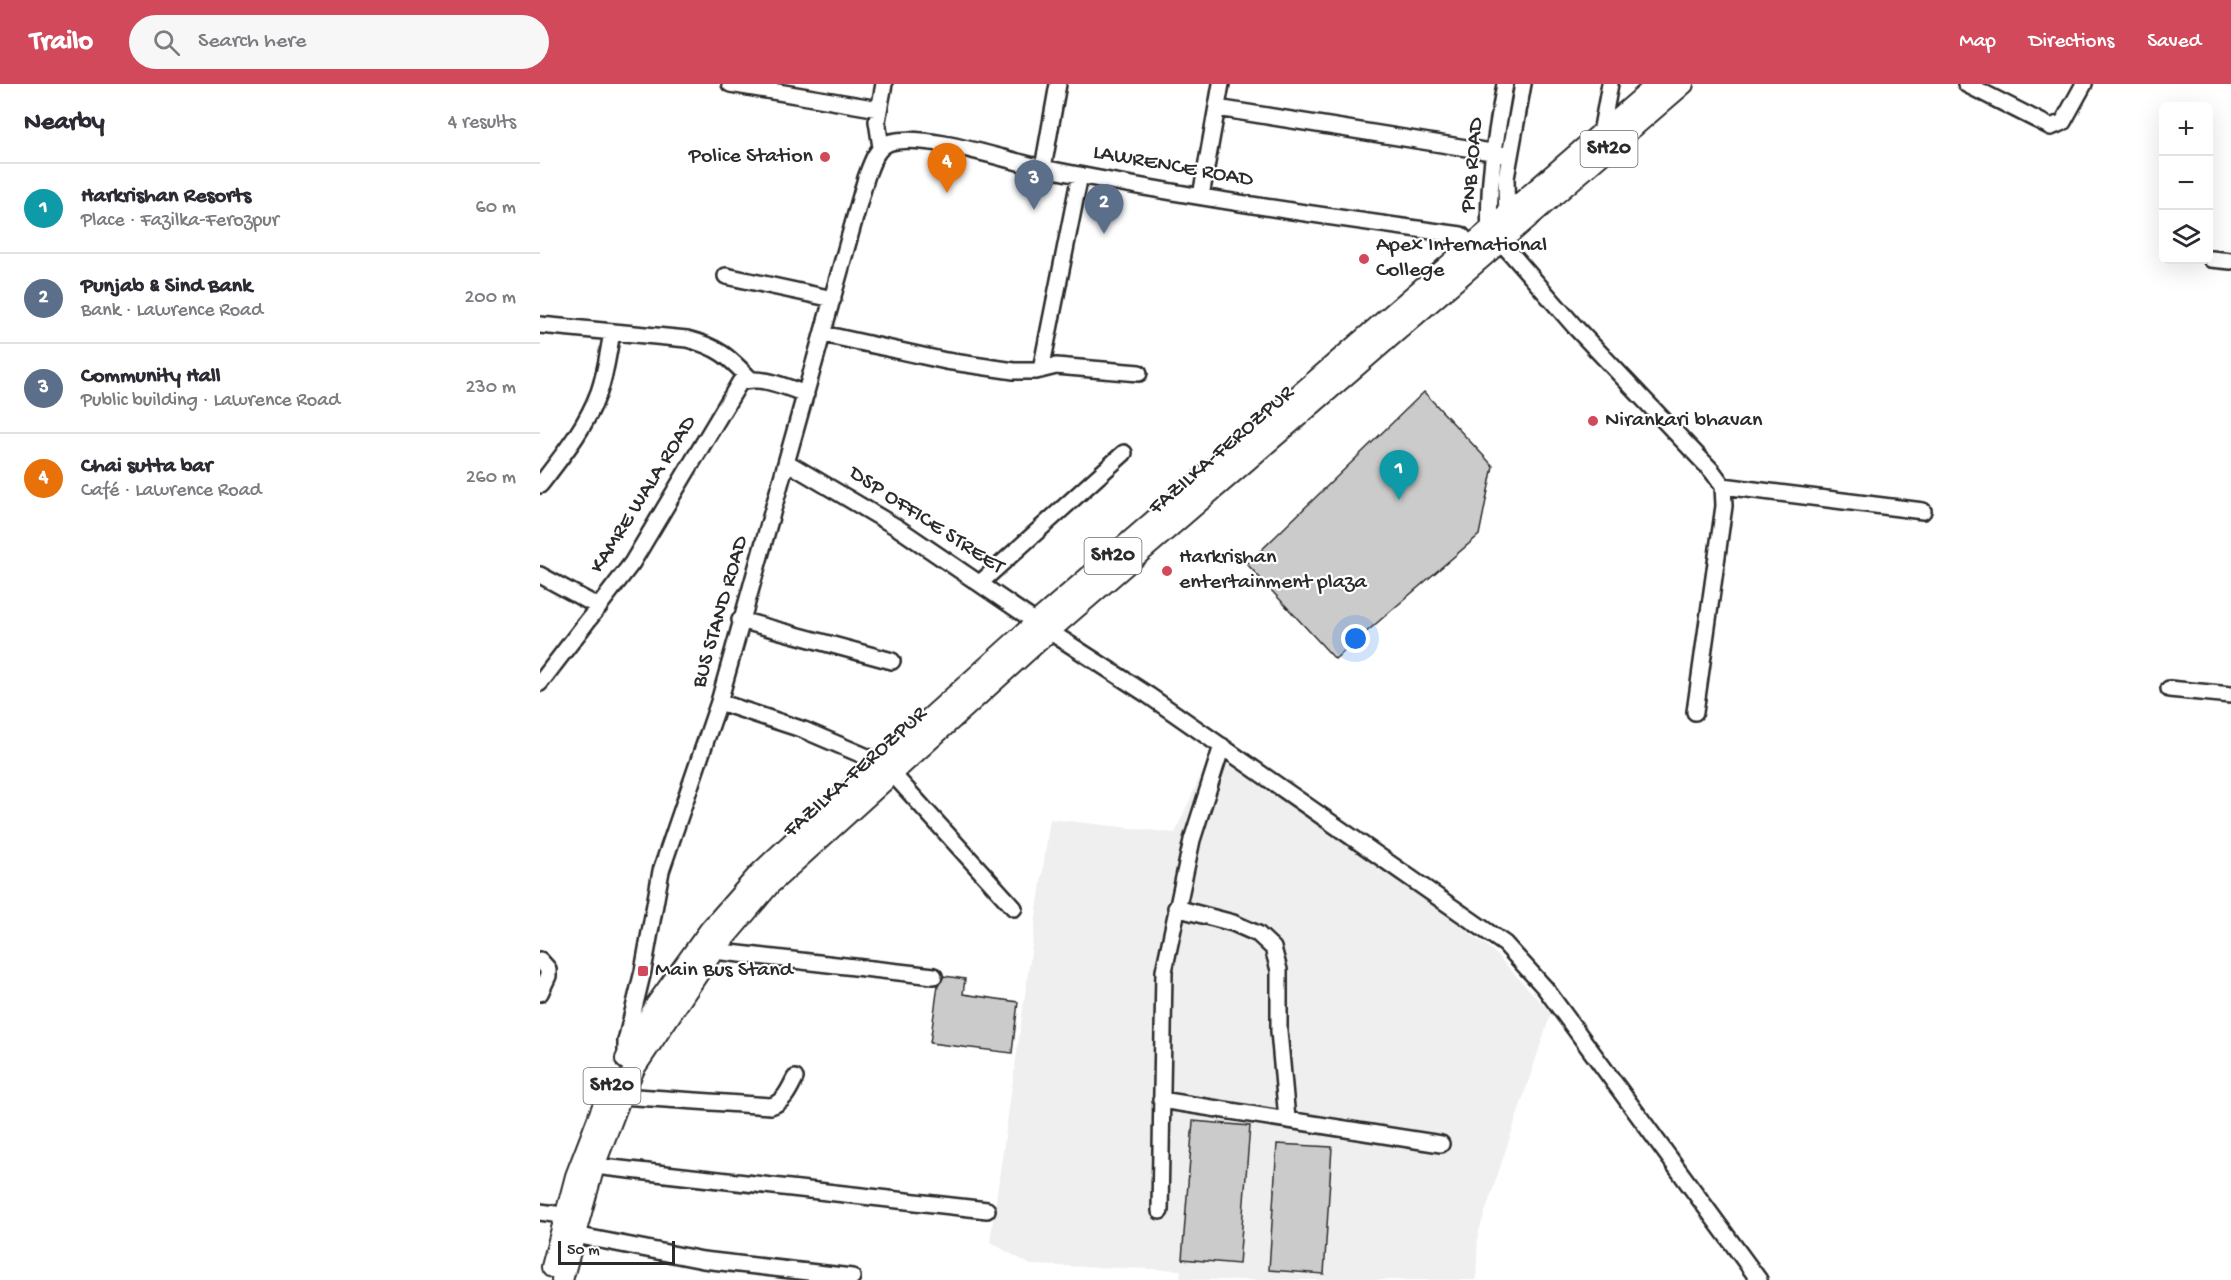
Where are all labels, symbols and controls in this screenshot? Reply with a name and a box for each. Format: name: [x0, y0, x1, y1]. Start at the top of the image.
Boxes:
search box: [129, 15, 549, 69]
text: Trailo: [30, 26, 93, 59]
icon: search: [150, 26, 183, 59]
text: Search here: [198, 29, 306, 55]
text: Map: [1959, 30, 1996, 55]
text: Directions: [2029, 30, 2114, 55]
text: Saved: [2147, 30, 2201, 55]
map controls: [2159, 102, 2213, 264]
button: +: [2159, 102, 2213, 156]
text: Nearby: [24, 108, 105, 139]
text: 4 results: [448, 112, 516, 135]
street label: PNB ROAD: [1456, 116, 1490, 214]
road number: SH20: [1580, 131, 1638, 167]
street label: LAWRENCE ROAD: [1091, 140, 1256, 194]
place label: Police Station: [688, 144, 814, 170]
pin: 4: [928, 144, 966, 193]
marker: Police Station: [818, 150, 832, 164]
button: −: [2159, 156, 2213, 210]
pin: 3: [1014, 160, 1054, 210]
text: Harkrishan Resorts: [81, 184, 251, 210]
pin: 2: [1084, 184, 1124, 234]
text: 1: [39, 197, 48, 220]
text: 60 m: [476, 197, 516, 220]
text: Place · Fazilka-Ferozpur: [81, 210, 279, 233]
button: layers: [2159, 210, 2213, 264]
place label: Apex International College: [1376, 233, 1547, 284]
marker: Apex International College: [1357, 252, 1371, 266]
text: Punjab & Sind Bank: [81, 274, 252, 300]
text: 2: [39, 287, 48, 310]
text: 200 m: [465, 287, 516, 310]
text: Bank · Lawrence Road: [81, 300, 263, 323]
text: Community Hall: [81, 364, 221, 390]
text: 3: [38, 377, 49, 400]
text: 230 m: [466, 377, 516, 400]
street label: FAZILKA-FEROZPUR: [1143, 380, 1301, 522]
text: Public building · Lawrence Road: [81, 390, 340, 413]
place label: Nirankari bhavan: [1605, 408, 1763, 434]
street label: KAMRE WALA ROAD: [585, 411, 703, 579]
marker: Nirankari bhavan: [1586, 414, 1600, 428]
pin: 1: [1380, 450, 1418, 500]
text: Chai sutta bar: [81, 454, 212, 480]
street label: DSP OFFICE STREET: [842, 460, 1010, 582]
text: 4: [39, 467, 48, 490]
text: 260 m: [466, 467, 516, 490]
text: Café · Lawrence Road: [81, 480, 262, 503]
street label: BUS STAND ROAD: [687, 532, 755, 692]
road number: SH20: [1084, 538, 1142, 574]
place label: Harkrishan entertainment plaza: [1179, 545, 1368, 596]
marker: Harkrishan entertainment plaza: [1160, 564, 1174, 578]
your location: [1341, 624, 1370, 653]
street label: FAZILKA-FEROZPUR: [778, 701, 934, 845]
place label: Main Bus Stand: [655, 958, 795, 984]
marker: Main Bus Stand: [636, 964, 650, 978]
road number: SH20: [584, 1068, 640, 1104]
scale bar: [558, 1238, 675, 1266]
text: 50 m: [567, 1242, 600, 1261]

